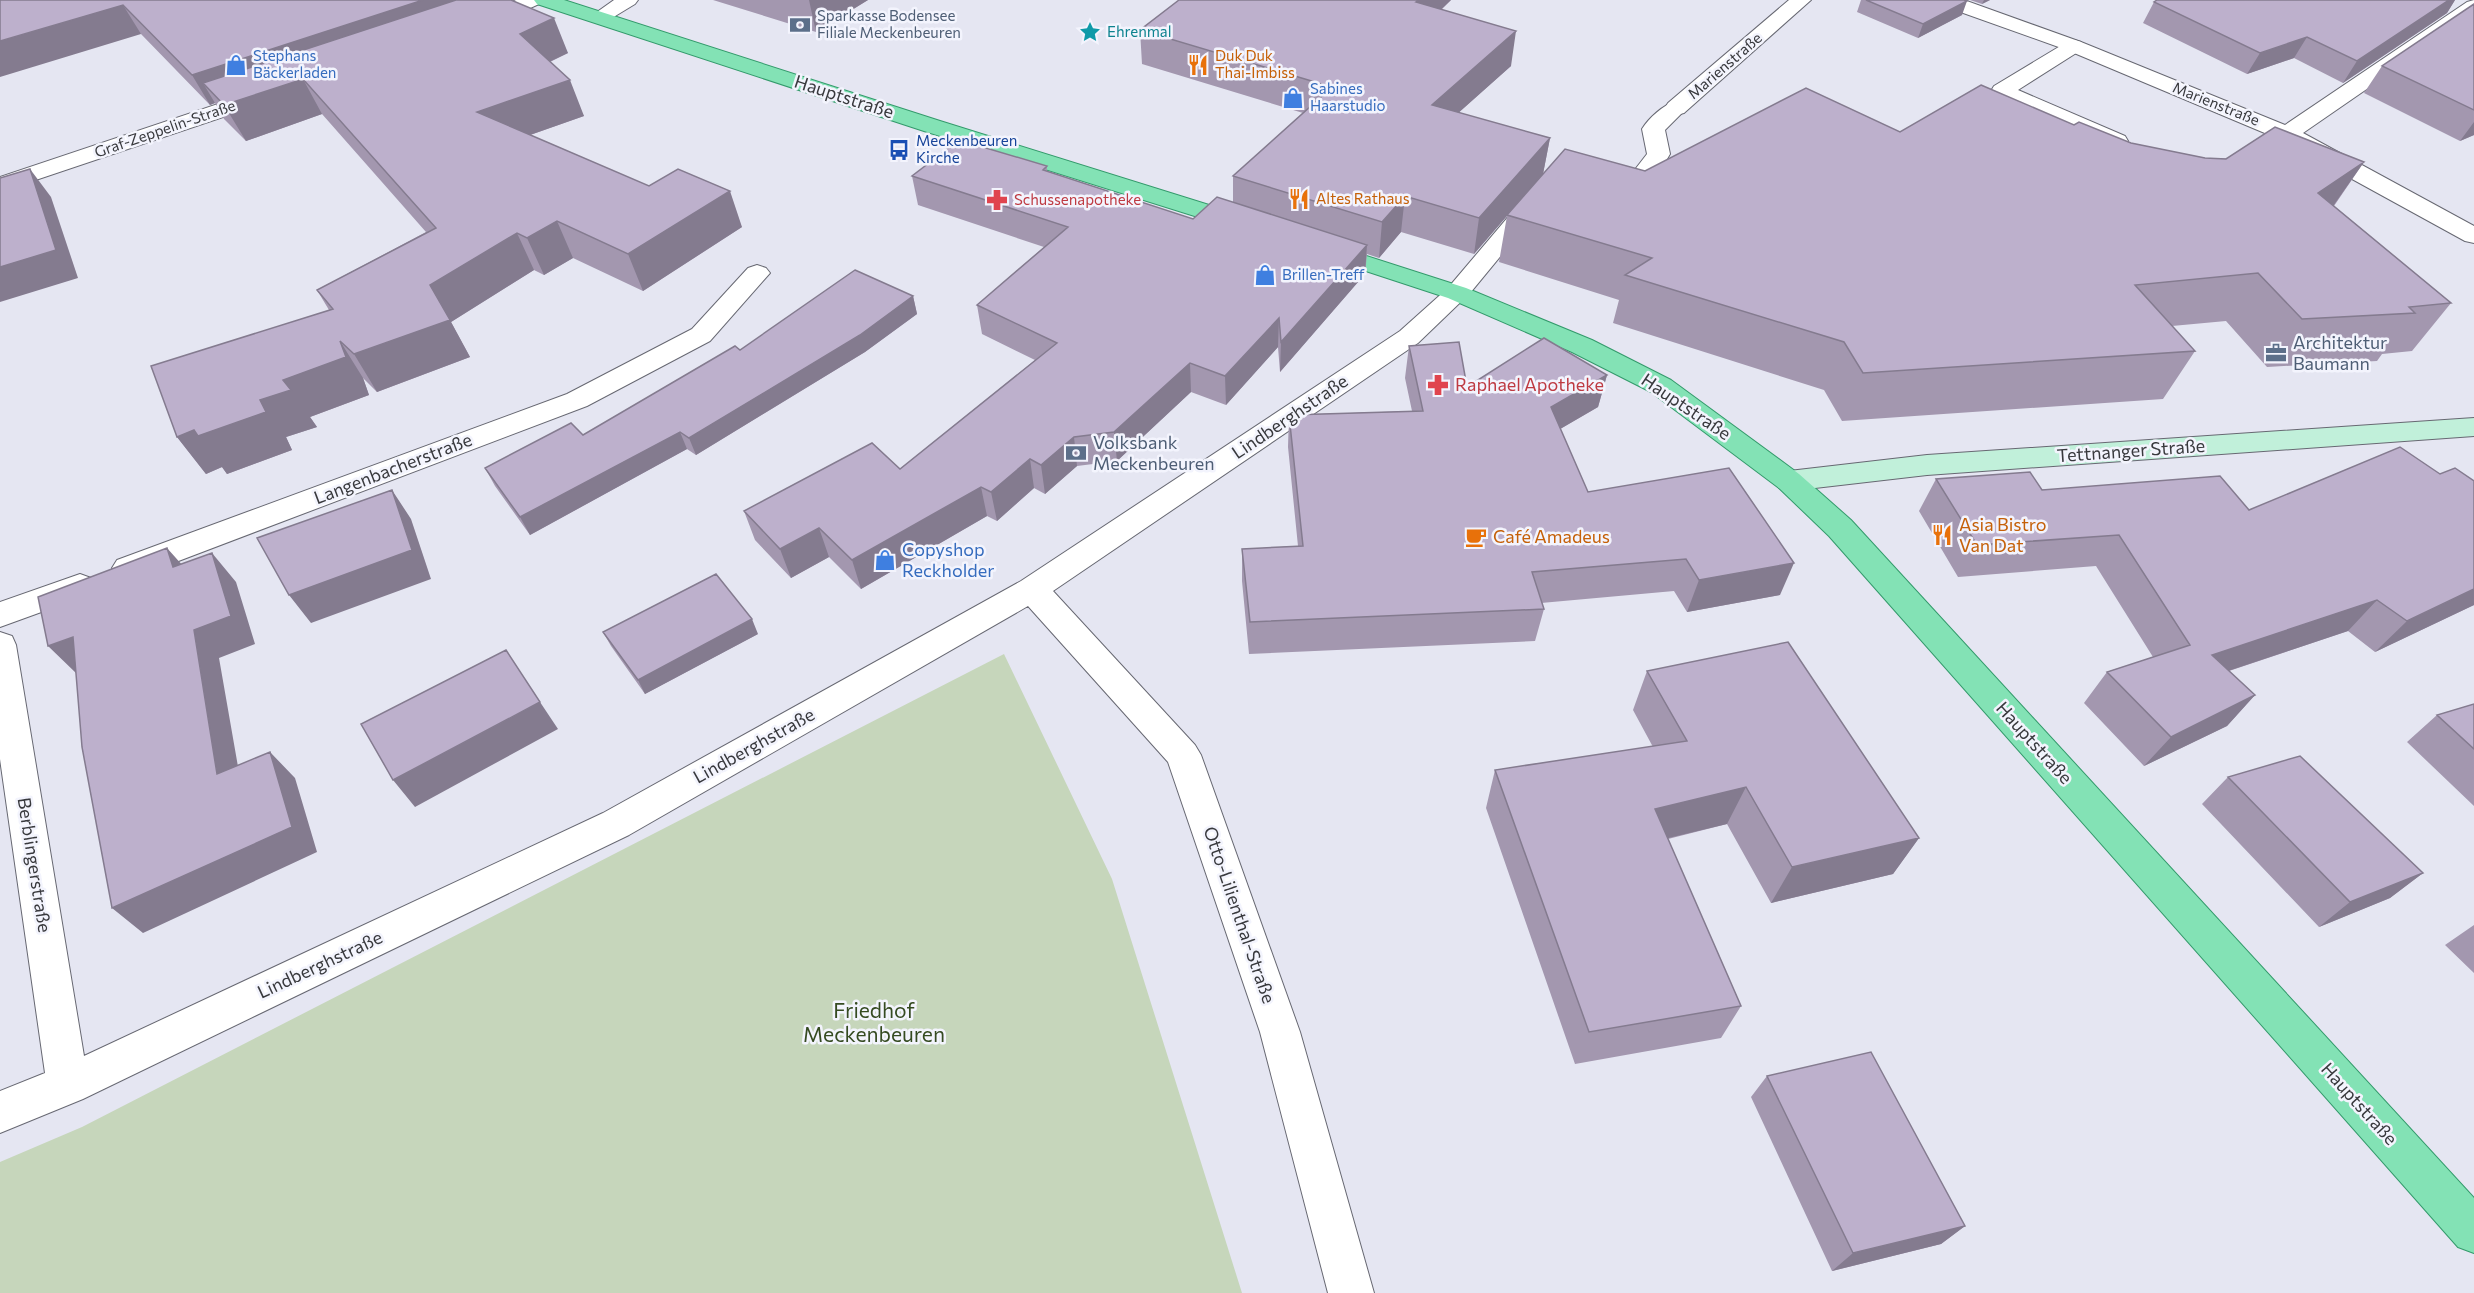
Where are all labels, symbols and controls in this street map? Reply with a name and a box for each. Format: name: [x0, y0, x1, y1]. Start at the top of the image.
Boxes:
place label: Sparkasse Bodensee Filiale Meckenbeuren: [817, 6, 961, 41]
bank icon: Sparkasse Bodensee Filiale Meckenbeuren: [788, 13, 812, 37]
place icon: Ehrenmal: [1078, 20, 1102, 44]
place label: Ehrenmal: [1107, 22, 1171, 40]
street label: Marienstraße: [1684, 28, 1765, 102]
place label: Stephans Bäckerladen: [253, 46, 336, 81]
place label: Duk Duk Thai-Imbiss: [1215, 46, 1295, 81]
shop icon: Stephans Bäckerladen: [224, 53, 248, 77]
restaurant icon: Duk Duk Thai-Imbiss: [1186, 53, 1210, 77]
street label: Hauptstraße: [792, 70, 897, 122]
street label: Marienstraße: [2170, 77, 2262, 129]
place label: Sabines Haarstudio: [1310, 79, 1385, 114]
shop icon: Sabines Haarstudio: [1281, 86, 1305, 110]
street label: Graf-Zeppelin-Straße: [92, 95, 238, 161]
place label: Meckenbeuren Kirche: [916, 131, 1017, 166]
bus stop icon: Meckenbeuren Kirche: [887, 138, 911, 162]
restaurant icon: Altes Rathaus: [1287, 187, 1311, 211]
pharmacy icon: Schussenapotheke: [985, 188, 1009, 212]
place label: Altes Rathaus: [1316, 189, 1410, 207]
place label: Schussenapotheke: [1014, 190, 1141, 208]
shop icon: Brillen-Treff: [1253, 263, 1277, 287]
place label: Brillen-Treff: [1282, 265, 1365, 283]
place label: Architektur Baumann: [2293, 331, 2387, 374]
office icon: Architektur Baumann: [2264, 341, 2288, 365]
street label: Hauptstraße: [1638, 368, 1735, 444]
street label: Lindberghstraße: [1227, 369, 1352, 463]
pharmacy icon: Raphael Apotheke: [1426, 373, 1450, 397]
place label: Raphael Apotheke: [1455, 373, 1604, 395]
street label: Langenbacherstraße: [311, 428, 475, 508]
place label: Volksbank Meckenbeuren: [1093, 431, 1215, 474]
street label: Tettnanger Straße: [2056, 434, 2206, 466]
bank icon: Volksbank Meckenbeuren: [1064, 441, 1088, 465]
place label: Asia Bistro Van Dat: [1959, 513, 2047, 556]
restaurant icon: Asia Bistro Van Dat: [1930, 523, 1954, 547]
cafe icon: Café Amadeus: [1464, 525, 1488, 549]
place label: Café Amadeus: [1493, 525, 1610, 547]
place label: Copyshop Reckholder: [902, 538, 994, 581]
shop icon: Copyshop Reckholder: [873, 548, 897, 572]
street label: Hauptstraße: [1992, 697, 2077, 788]
street label: Lindberghstraße: [689, 703, 818, 788]
street label: Berblingerstraße: [13, 796, 57, 934]
street label: Otto-Lilienthal-Straße: [1199, 823, 1281, 1006]
street label: Lindberghstraße: [254, 926, 386, 1003]
park label: Friedhof Meckenbeuren: [803, 997, 945, 1046]
street label: Hauptstraße: [2317, 1058, 2402, 1149]

